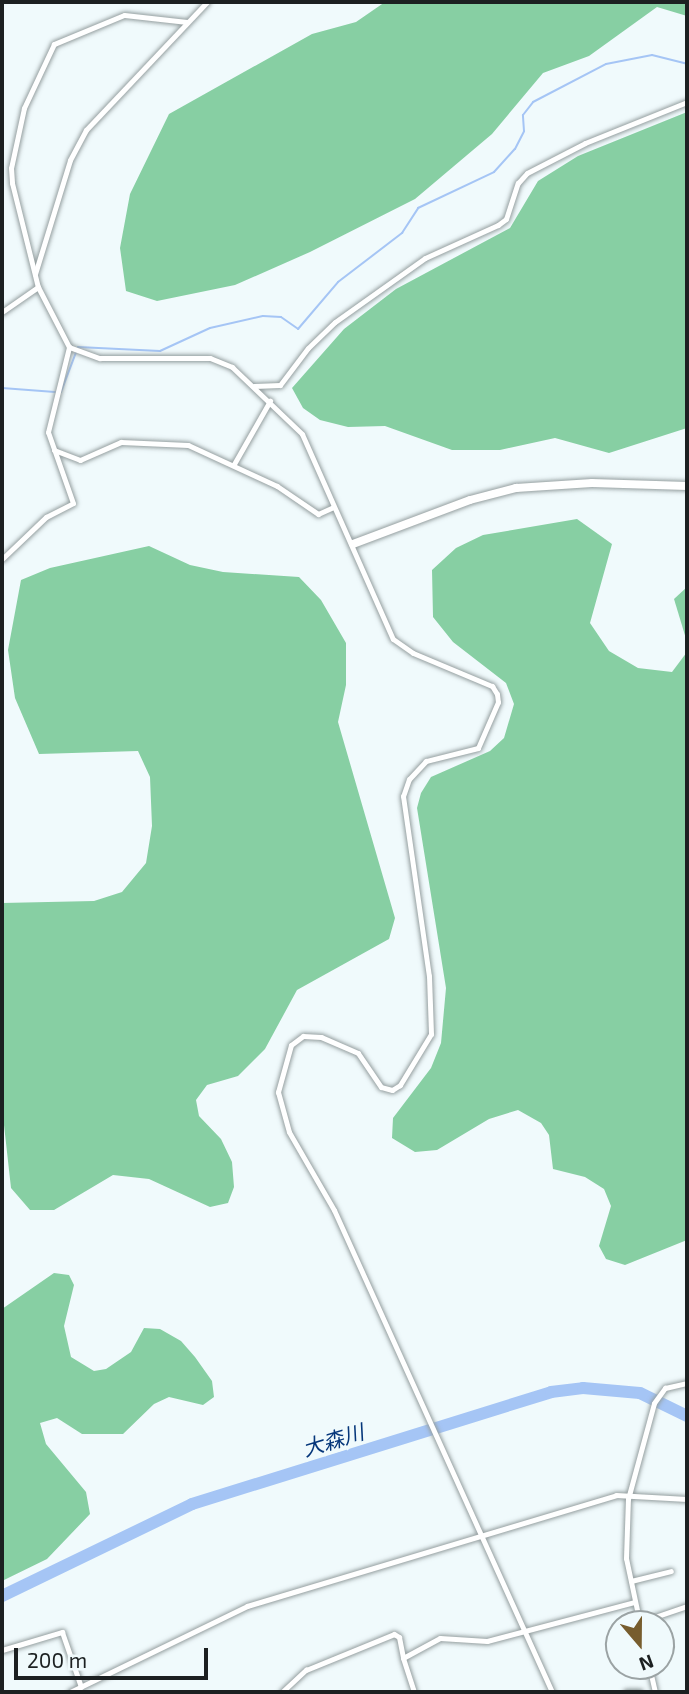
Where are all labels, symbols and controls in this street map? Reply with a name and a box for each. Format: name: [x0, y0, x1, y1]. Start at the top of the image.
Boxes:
water label: 大森川: [299, 1419, 367, 1461]
north arrow: [605, 1610, 675, 1680]
scale bar: [18, 1634, 212, 1678]
text: 200 m: [27, 1647, 87, 1672]
text: N: [636, 1650, 657, 1676]

